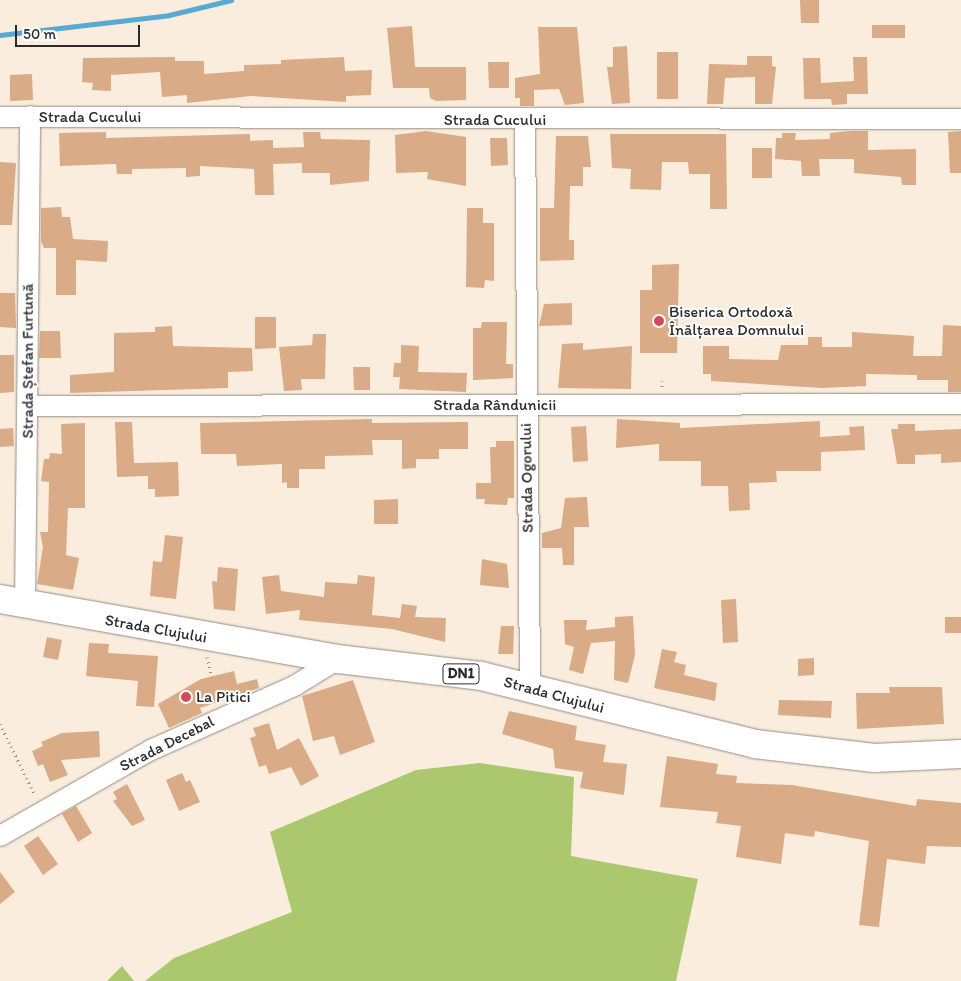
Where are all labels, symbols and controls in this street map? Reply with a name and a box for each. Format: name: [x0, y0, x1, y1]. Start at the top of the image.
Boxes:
scale bar: [18, 15, 142, 47]
text: 50 m: [23, 25, 56, 43]
street label: Strada Cucului: [39, 107, 141, 127]
street label: Strada Cucului: [444, 110, 546, 130]
street label: Strada Ștefan Furtună: [18, 284, 38, 438]
place label: Biserica Ortodoxă Înălțarea Domnului: [669, 302, 804, 340]
marker: Biserica Ortodoxă Înălțarea Domnului: [653, 315, 665, 327]
street label: Strada Rândunicii: [434, 395, 556, 415]
street label: Strada Ogorului: [516, 423, 538, 533]
street label: Strada Clujului: [103, 611, 209, 647]
road number: DN1: [442, 662, 480, 686]
street label: Strada Clujului: [502, 672, 606, 718]
place label: La Pitici: [196, 687, 251, 707]
marker: La Pitici: [180, 691, 192, 703]
street label: Strada Decebal: [116, 712, 218, 776]

